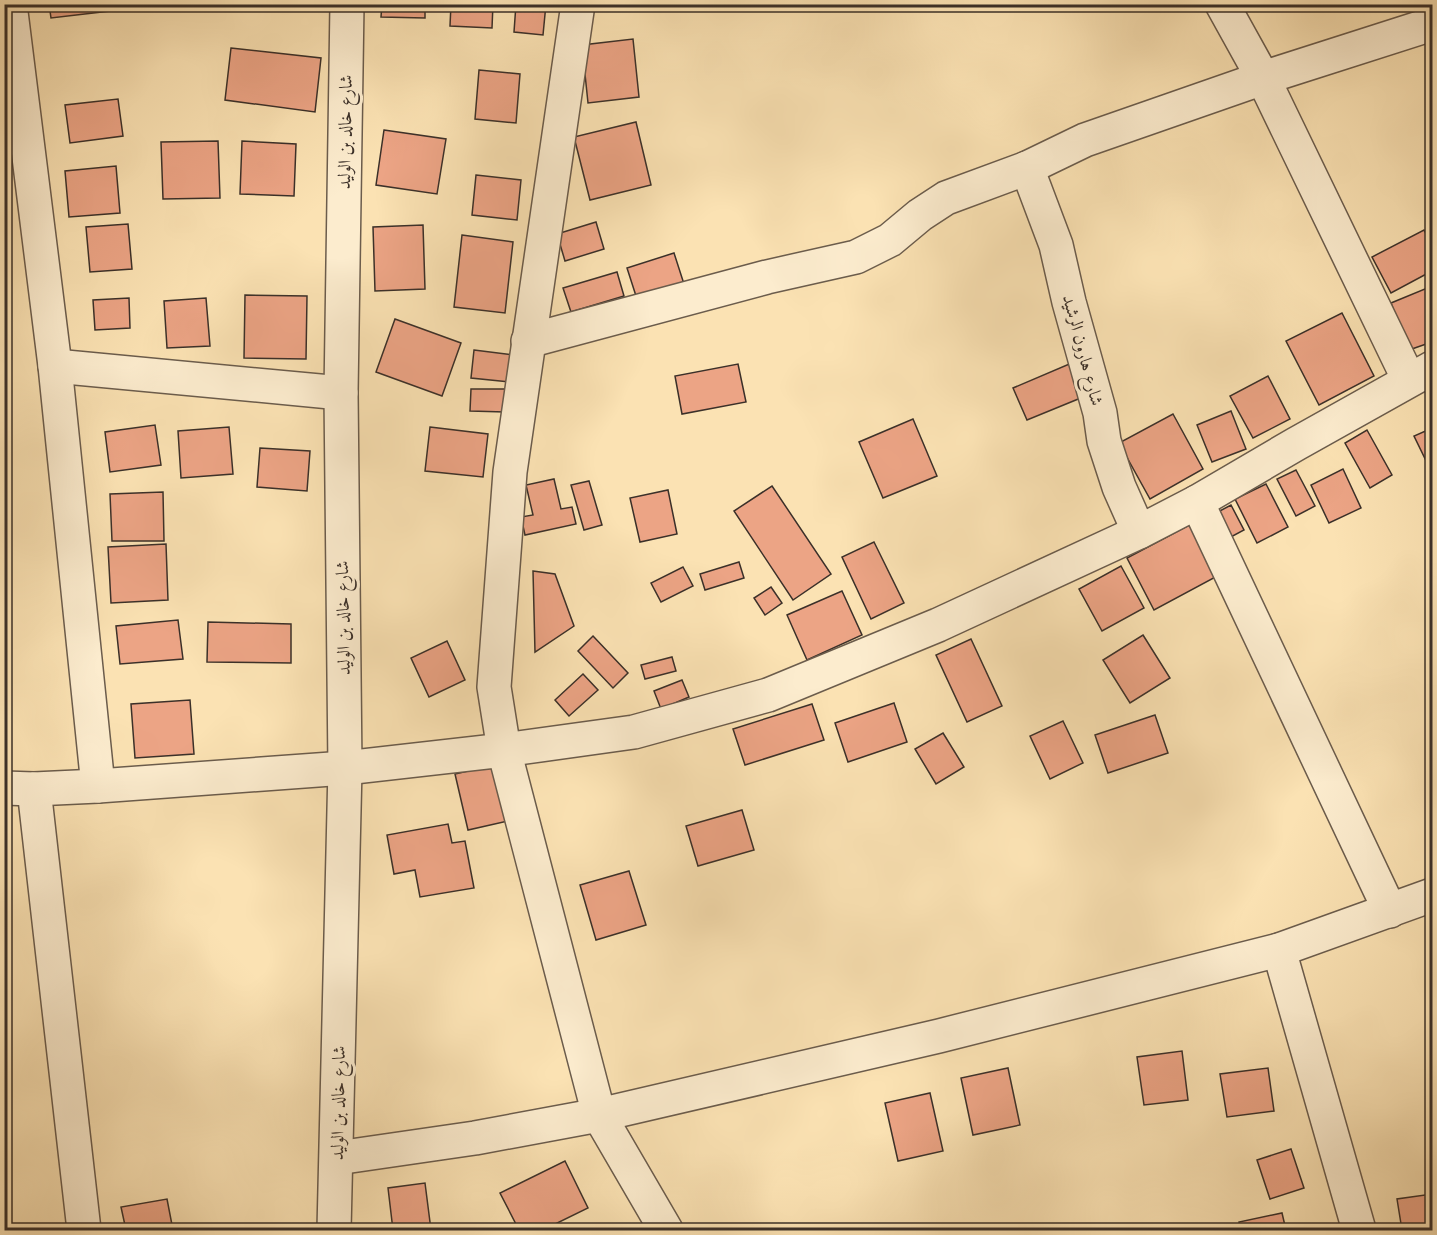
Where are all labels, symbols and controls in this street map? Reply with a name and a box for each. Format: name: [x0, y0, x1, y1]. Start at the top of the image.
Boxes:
street label: شارع خالد بن الوليد: [333, 74, 361, 190]
street label: شارع هارون الرشيد: [1054, 292, 1108, 409]
street label: شارع خالد بن الوليد: [331, 560, 359, 676]
street label: شارع خالد بن الوليد: [326, 1045, 354, 1161]

